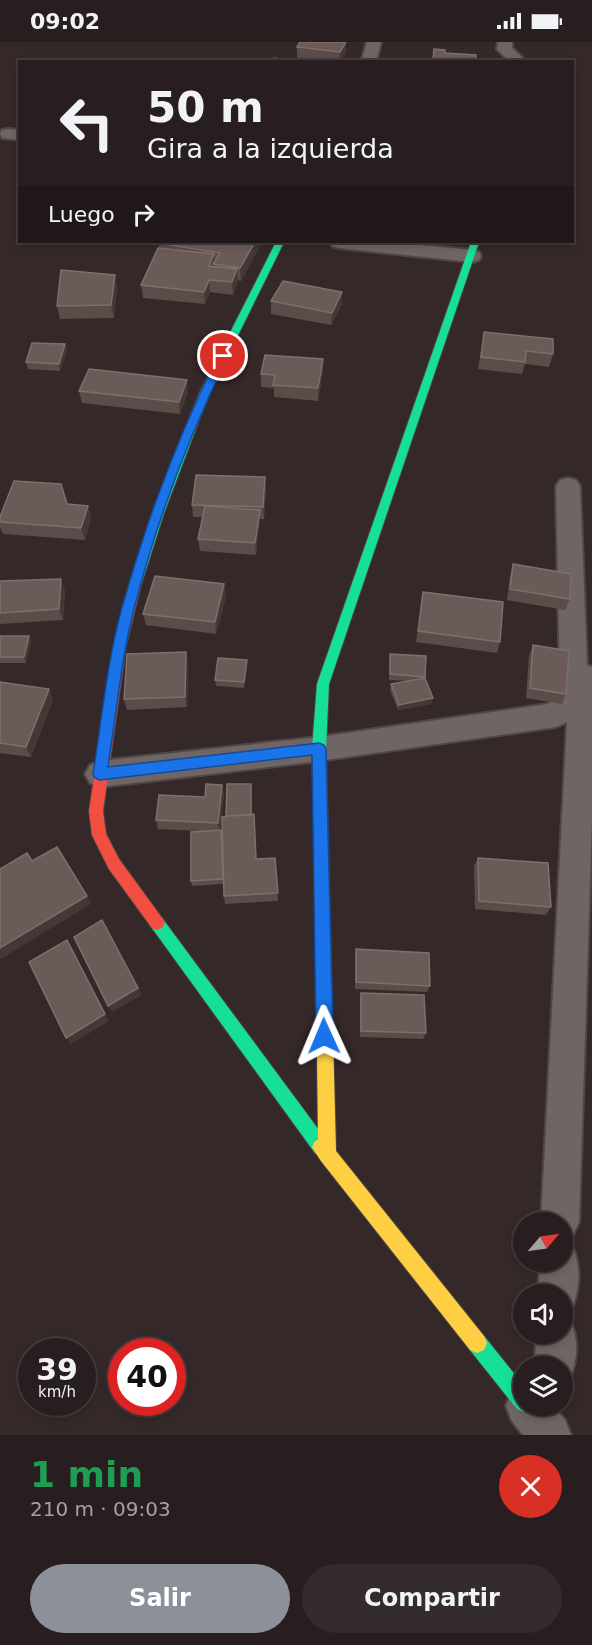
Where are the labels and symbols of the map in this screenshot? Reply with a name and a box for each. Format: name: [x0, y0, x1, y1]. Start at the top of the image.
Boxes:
pin: [197, 330, 248, 381]
position arrow: [292, 1004, 356, 1068]
north arrow: [513, 1212, 573, 1272]
speed limit sign: 40: [108, 1338, 186, 1416]

